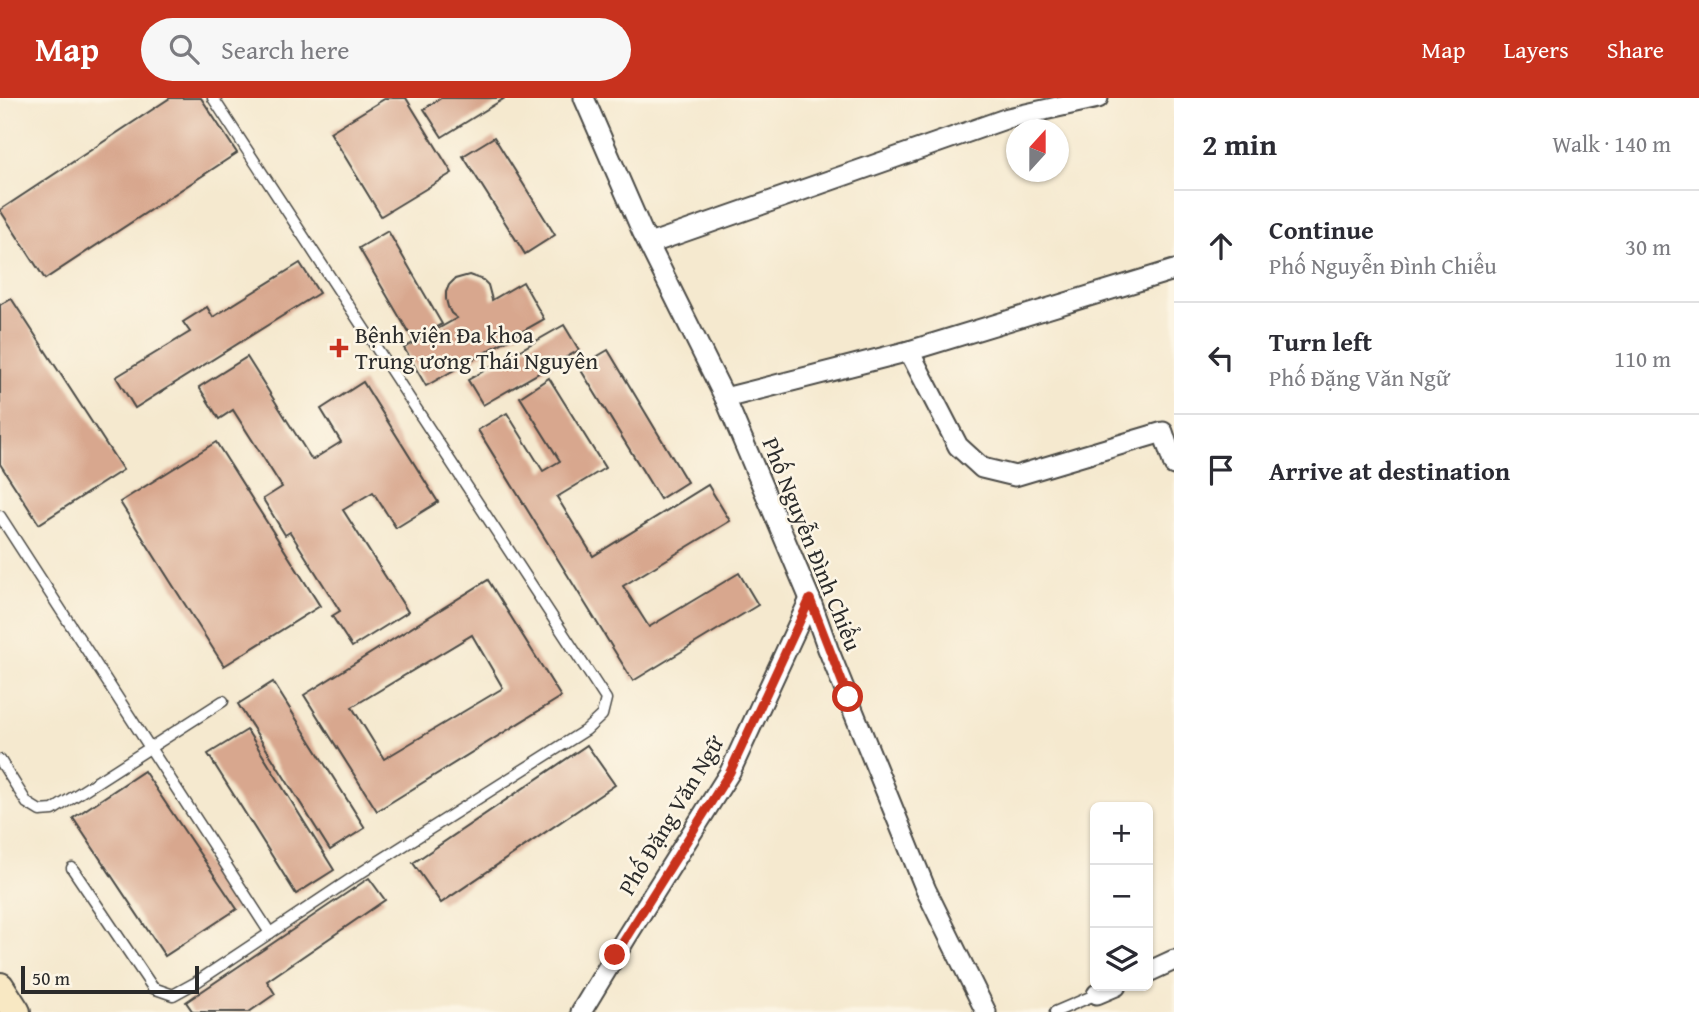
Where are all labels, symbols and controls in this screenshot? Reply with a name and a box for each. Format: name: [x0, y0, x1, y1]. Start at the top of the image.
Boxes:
search box: [141, 18, 631, 81]
text: Map: [35, 25, 99, 73]
icon: search: [165, 30, 203, 68]
text: Search here: [221, 30, 349, 69]
text: Map: [1422, 32, 1465, 67]
text: Layers: [1503, 32, 1569, 67]
text: Share: [1607, 32, 1664, 67]
north arrow: [1006, 119, 1069, 182]
text: 2 min: [1202, 122, 1277, 166]
text: Walk · 140 m: [1552, 127, 1671, 160]
text: Continue: [1269, 210, 1374, 249]
icon: ahead: [1202, 227, 1240, 265]
text: 30 m: [1625, 230, 1671, 263]
text: Phố Nguyễn Đình Chiểu: [1269, 249, 1497, 282]
place label: Bệnh viện Đa khoa Trung ương Thái Nguyên: [355, 318, 598, 377]
text: Turn left: [1269, 322, 1372, 361]
marker: Bệnh viện Đa khoa Trung ương Thái Nguyên: [329, 338, 349, 358]
icon: left: [1202, 339, 1240, 377]
text: 110 m: [1614, 342, 1671, 375]
text: Phố Đặng Văn Ngữ: [1269, 361, 1450, 394]
street label: Phố Nguyễn Đình Chiểu: [755, 432, 871, 656]
icon: arrive: [1202, 451, 1240, 489]
text: Arrive at destination: [1269, 451, 1510, 490]
route start: [832, 681, 863, 712]
street label: Phố Đặng Văn Ngữ: [610, 728, 732, 901]
map controls: [1090, 802, 1153, 991]
button: +: [1090, 802, 1153, 865]
button: −: [1090, 865, 1153, 928]
button: layers: [1090, 928, 1153, 991]
route end: [599, 939, 630, 970]
scale bar: [21, 963, 200, 995]
text: 50 m: [32, 964, 70, 992]

